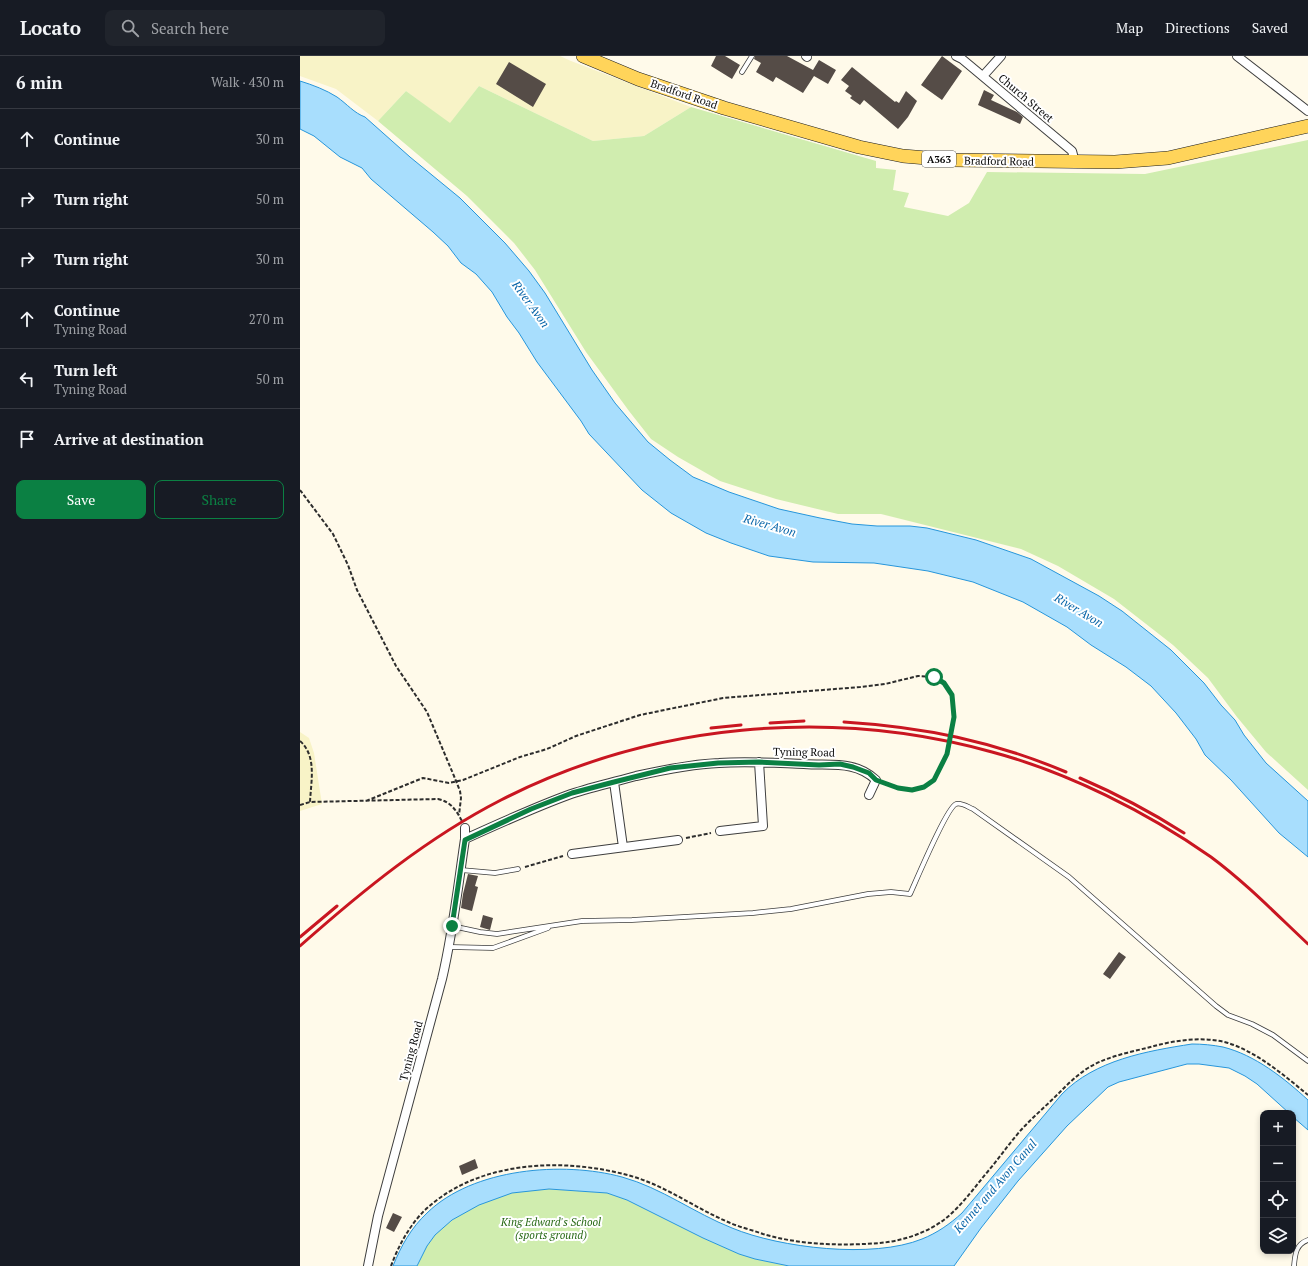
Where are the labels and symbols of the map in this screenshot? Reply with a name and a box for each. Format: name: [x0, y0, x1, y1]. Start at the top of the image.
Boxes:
street label: Church Street: [996, 71, 1056, 125]
street label: Bradford Road: [649, 76, 719, 112]
road number: A363: [922, 151, 956, 167]
street label: Bradford Road: [964, 153, 1034, 169]
water label: River Avon: [508, 277, 553, 330]
water label: River Avon: [741, 510, 798, 540]
water label: River Avon: [1051, 589, 1106, 630]
route start: [925, 668, 943, 686]
street label: Tyning Road: [773, 744, 835, 760]
route end: [443, 917, 461, 935]
street label: Tyning Road: [396, 1019, 426, 1083]
water label: Kennet and Avon Canal: [950, 1136, 1040, 1237]
park label: King Edward's School (sports ground): [500, 1215, 601, 1242]

